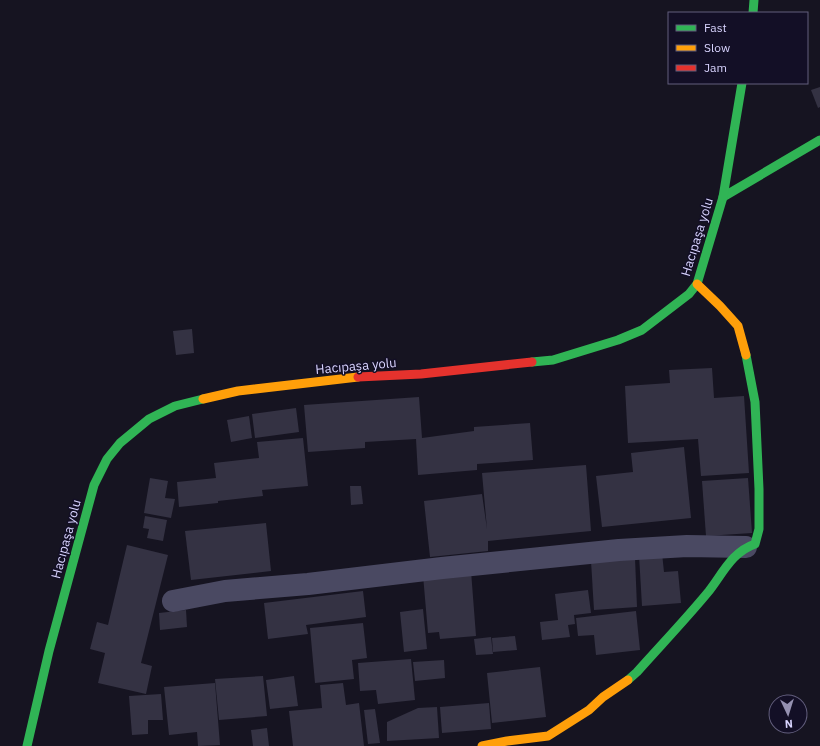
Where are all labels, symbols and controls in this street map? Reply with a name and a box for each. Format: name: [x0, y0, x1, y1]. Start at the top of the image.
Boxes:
legend: [668, 12, 808, 84]
text: Fast: [704, 20, 727, 35]
text: Slow: [704, 40, 730, 55]
text: Jam: [704, 60, 727, 75]
street label: Hacıpaşa yolu: [677, 196, 717, 278]
street label: Hacıpaşa yolu: [315, 354, 397, 378]
street label: Hacıpaşa yolu: [47, 497, 85, 581]
north arrow: [768, 694, 808, 734]
text: N: [784, 717, 793, 731]

